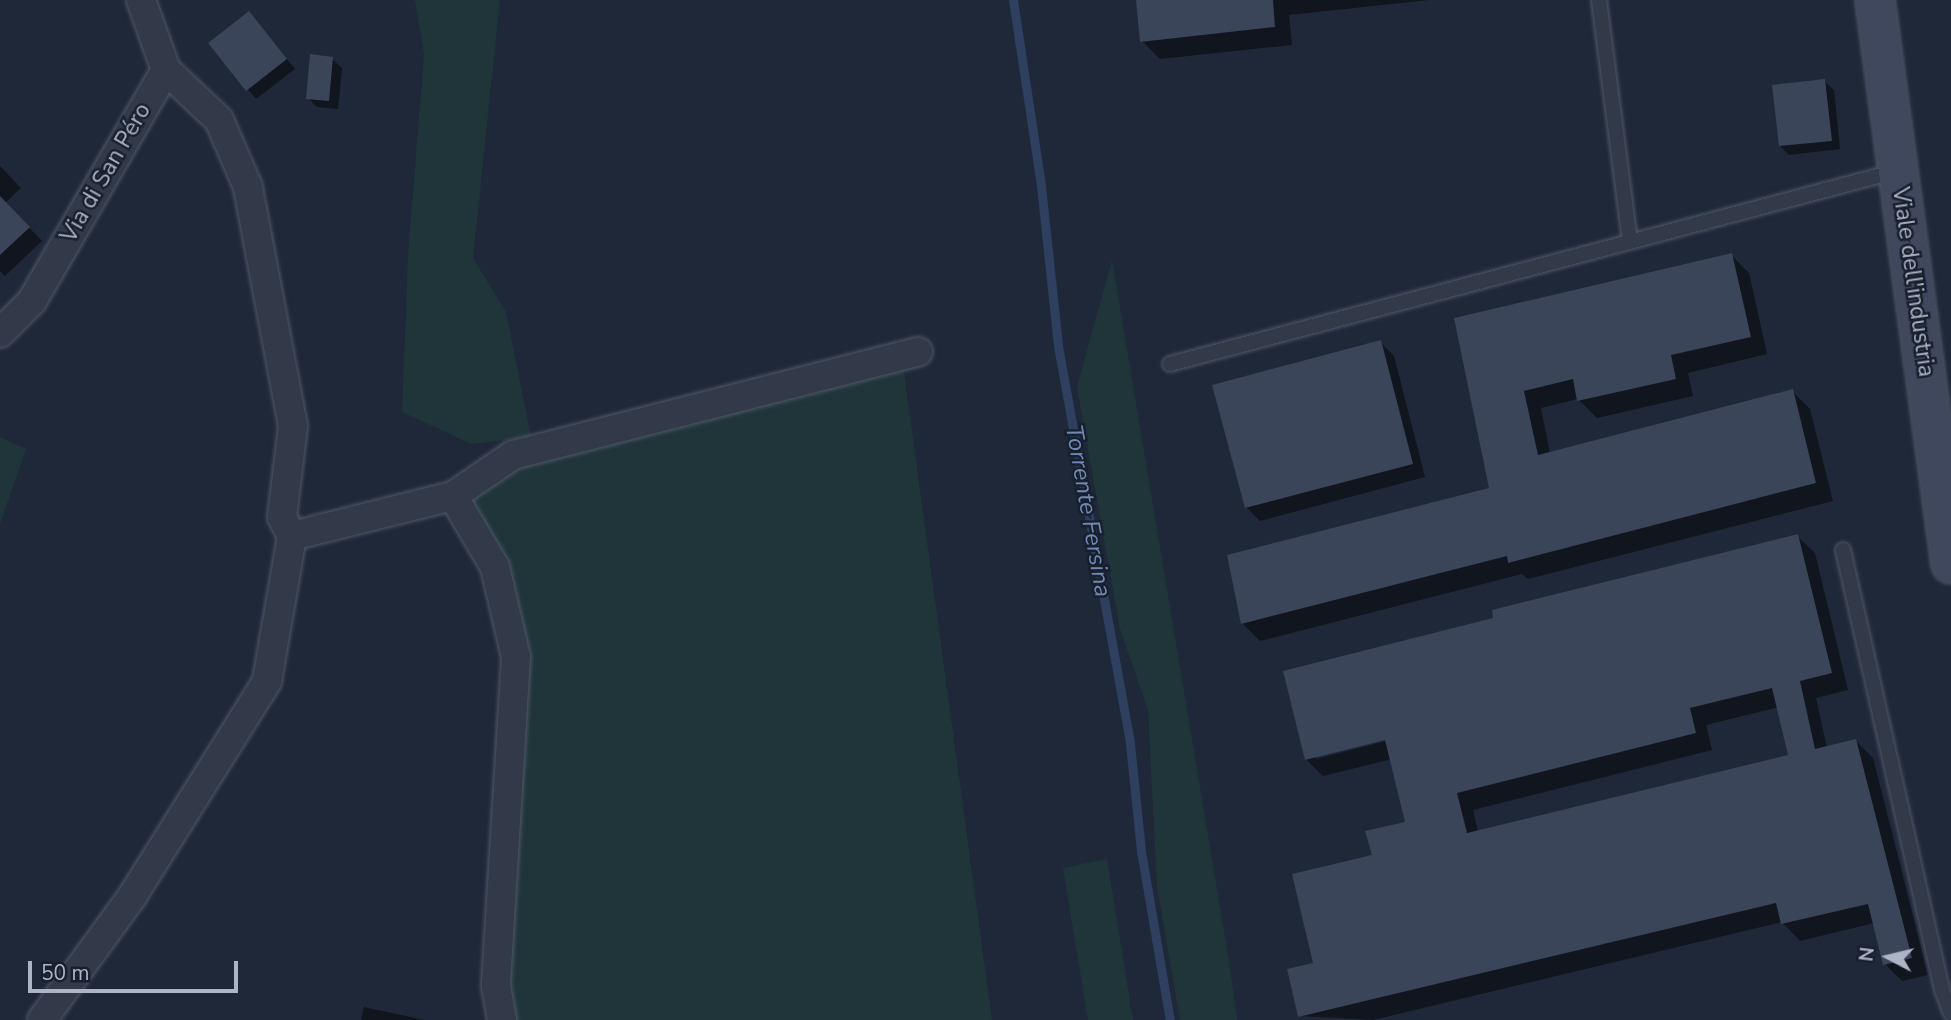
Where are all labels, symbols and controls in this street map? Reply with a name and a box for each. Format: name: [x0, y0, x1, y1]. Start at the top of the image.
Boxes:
street label: Via di San Péro: [55, 98, 157, 248]
street label: Viale dell'industria: [1886, 185, 1940, 379]
water label: Torrente Fersina: [1059, 423, 1117, 599]
north arrow: [1853, 922, 1923, 992]
scale bar: [32, 946, 242, 990]
text: N: [1853, 946, 1881, 963]
text: 50 m: [41, 959, 90, 987]

